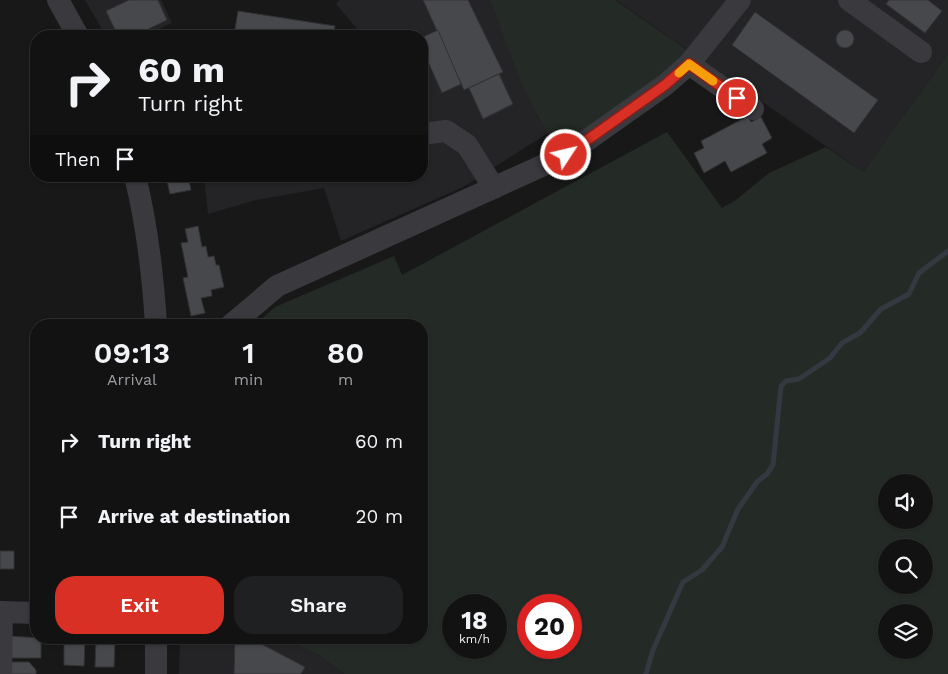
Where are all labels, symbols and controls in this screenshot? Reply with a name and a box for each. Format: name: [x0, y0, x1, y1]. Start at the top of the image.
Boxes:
text: 60 m: [138, 49, 225, 91]
icon: right: [55, 50, 120, 115]
pin: [716, 77, 758, 119]
icon: arrive: [723, 84, 751, 112]
text: Turn right: [138, 91, 243, 116]
position arrow: [539, 128, 591, 180]
icon: arrive: [111, 145, 139, 173]
text: Then: [55, 148, 101, 171]
text: 09:13: [94, 335, 170, 370]
text: 1: [242, 335, 255, 370]
text: 80: [327, 335, 364, 370]
text: Arrival: [107, 370, 157, 389]
text: min: [234, 370, 263, 389]
text: m: [338, 370, 353, 389]
icon: right: [55, 428, 83, 456]
text: Turn right: [98, 430, 191, 453]
text: 60 m: [355, 430, 403, 453]
map controls: [878, 474, 933, 659]
button: sound: [878, 474, 933, 529]
icon: arrive: [55, 503, 83, 531]
text: Arrive at destination: [98, 505, 290, 528]
text: 20 m: [356, 505, 403, 528]
button: search: [878, 539, 933, 594]
button: Exit: [55, 576, 224, 634]
button: Share: [234, 576, 403, 634]
speed limit sign: 20: [517, 594, 582, 659]
button: layers: [878, 604, 933, 659]
text: 18: [461, 606, 488, 635]
text: km/h: [459, 632, 490, 646]

